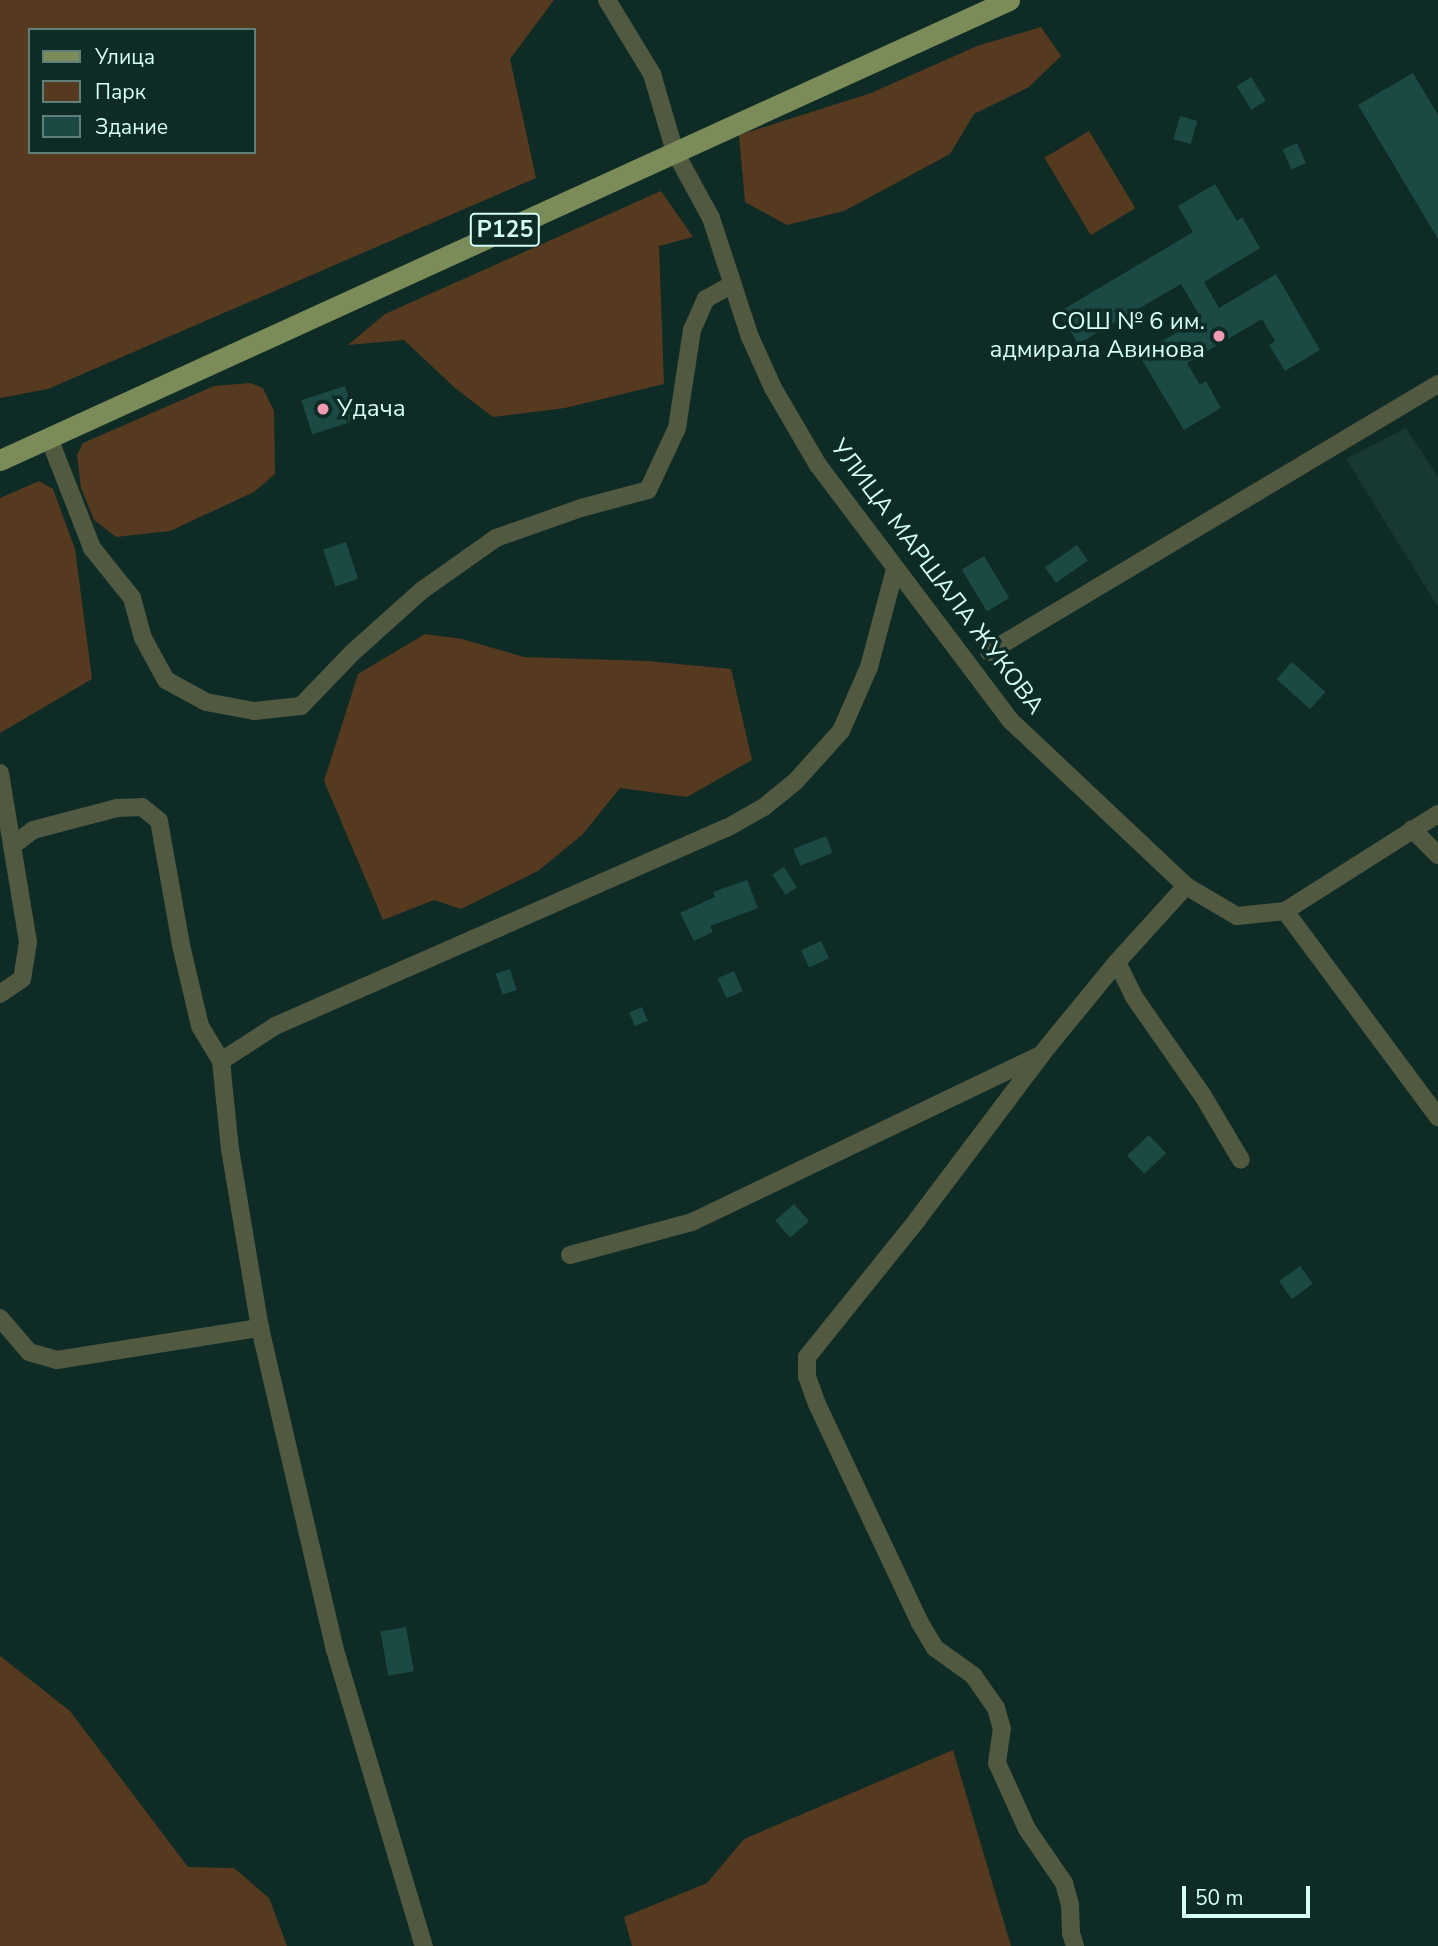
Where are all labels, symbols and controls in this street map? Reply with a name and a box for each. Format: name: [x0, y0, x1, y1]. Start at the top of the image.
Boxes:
legend: [28, 28, 256, 154]
text: Улица: [95, 43, 155, 71]
text: Парк: [95, 78, 146, 106]
text: Здание: [95, 113, 168, 141]
road number: Р125: [468, 210, 542, 249]
place label: СОШ № 6 им. адмирала Авинова: [990, 308, 1205, 364]
marker: СОШ № 6 им. адмирала Авинова: [1211, 328, 1227, 344]
place label: Удача: [337, 395, 406, 423]
marker: Удача: [315, 401, 331, 417]
street label: УЛИЦА МАРШАЛА ЖУКОВА: [824, 434, 1050, 720]
scale bar: [1186, 1872, 1314, 1916]
text: 50 m: [1195, 1884, 1244, 1912]

